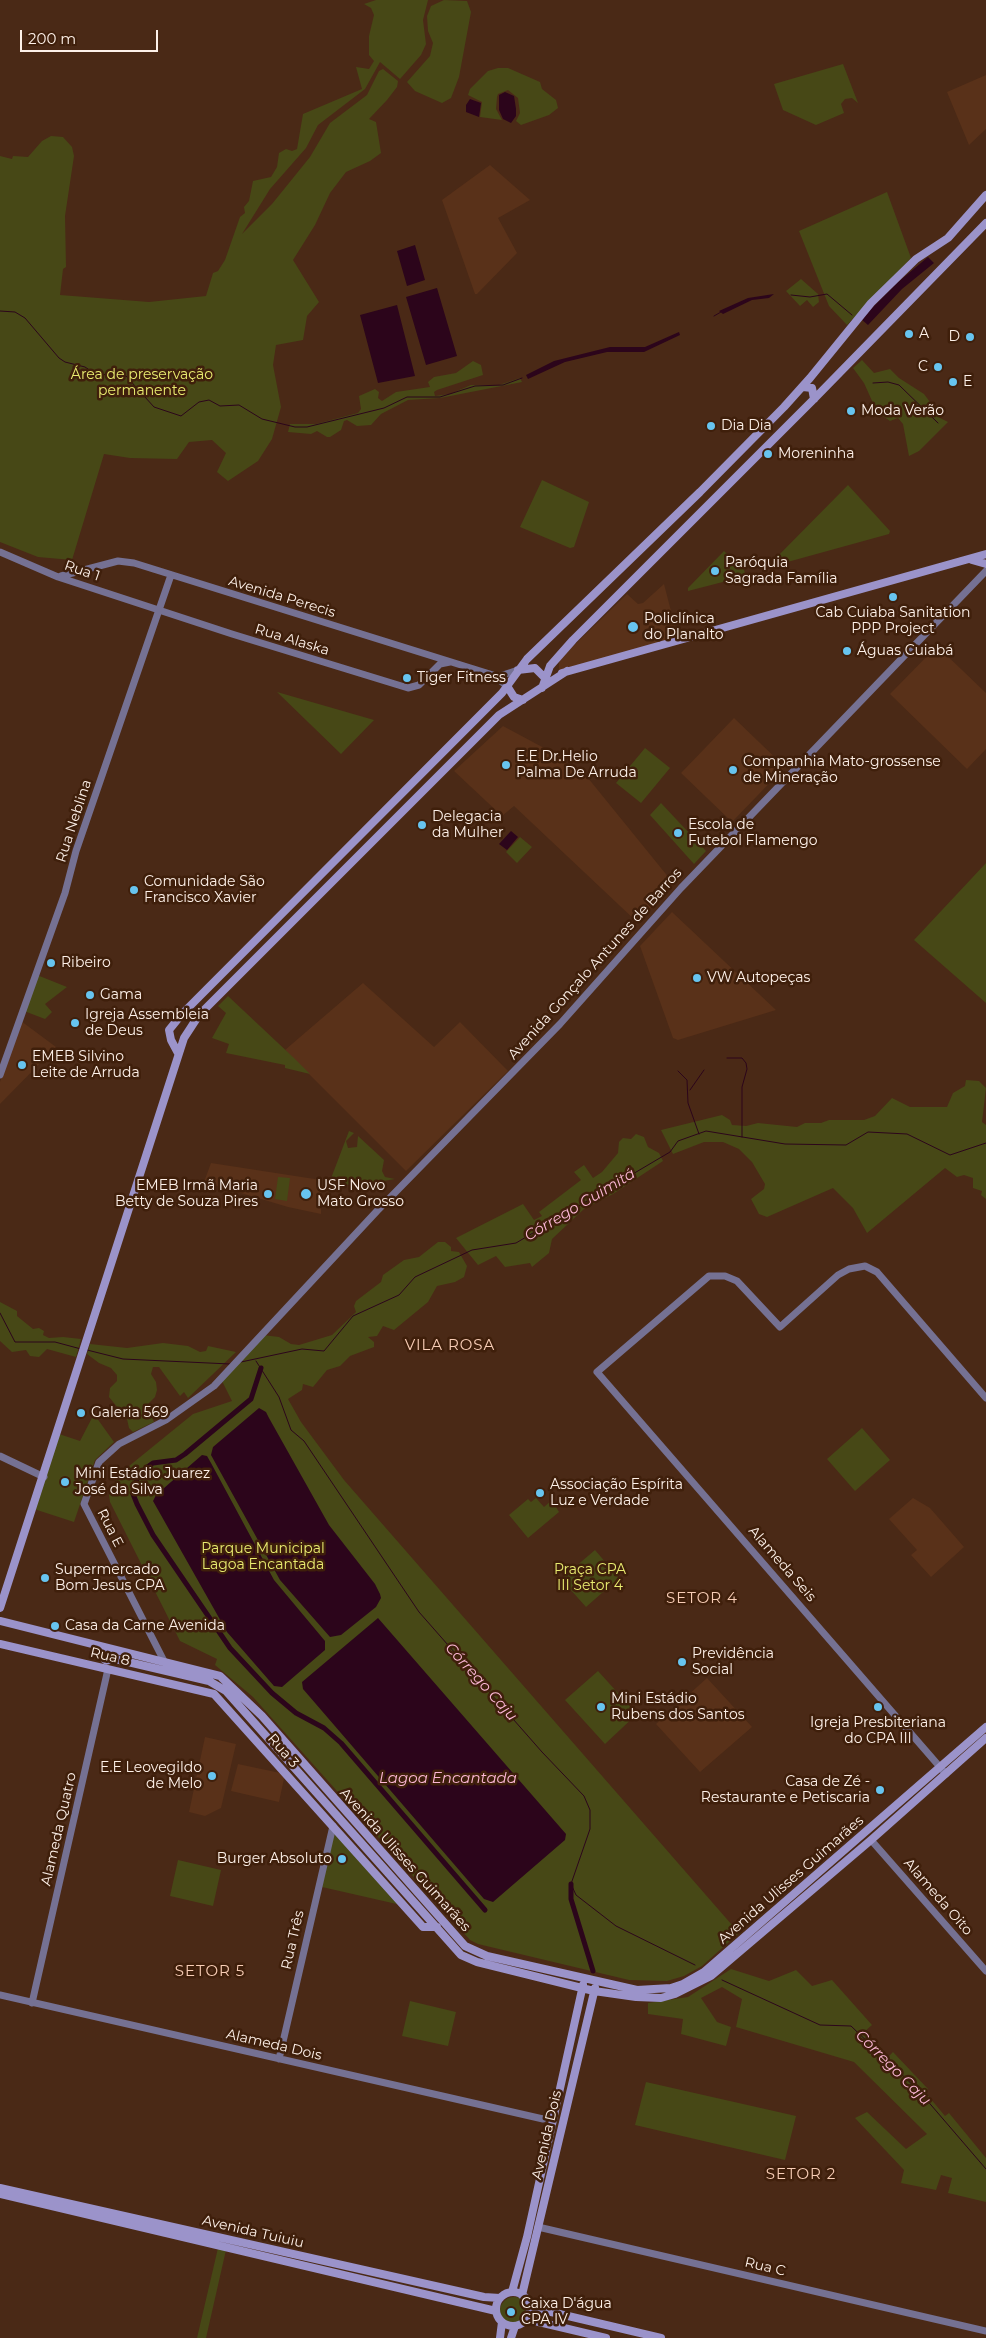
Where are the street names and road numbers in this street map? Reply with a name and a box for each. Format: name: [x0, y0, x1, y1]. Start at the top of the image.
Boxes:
street label: Rua 1: [62, 557, 102, 585]
street label: Avenida Perecis: [227, 573, 337, 621]
street label: Rua Alaska: [253, 621, 331, 659]
street label: Rua Neblina: [53, 777, 95, 865]
street label: Avenida Gonçalo Antunes de Barros: [505, 865, 685, 1063]
street label: Rua E: [93, 1506, 127, 1550]
street label: Alameda Seis: [745, 1523, 819, 1605]
street label: Rua 8: [88, 1644, 132, 1670]
street label: Rua 3: [264, 1731, 302, 1771]
street label: Alameda Quatro: [38, 1771, 80, 1887]
street label: Avenida Ulisses Guimarães: [336, 1785, 474, 1935]
street label: Avenida Ulisses Guimarães: [715, 1812, 867, 1948]
street label: Alameda Oito: [900, 1855, 976, 1939]
street label: Rua Três: [278, 1909, 308, 1971]
street label: Alameda Dois: [224, 2026, 324, 2064]
street label: Avenida Dois: [529, 2089, 565, 2181]
street label: Avenida Tuiuiu: [201, 2212, 305, 2252]
street label: Rua C: [743, 2254, 787, 2280]

